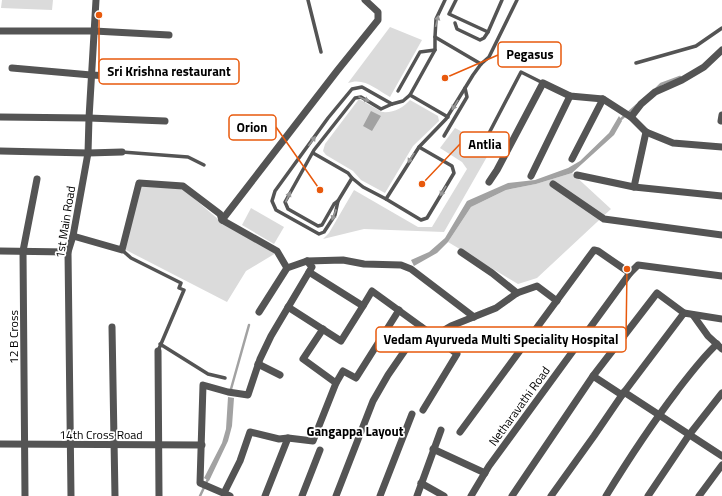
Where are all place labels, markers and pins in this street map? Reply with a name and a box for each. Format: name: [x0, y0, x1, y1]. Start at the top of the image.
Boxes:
callout: Pegasus: [498, 42, 561, 67]
callout: Sri Krishna restaurant: [99, 59, 239, 84]
callout: Orion: [229, 115, 276, 140]
callout: Antlia: [460, 132, 509, 157]
callout: Vedam Ayurveda Multi Speciality Hospital: [376, 327, 626, 352]

